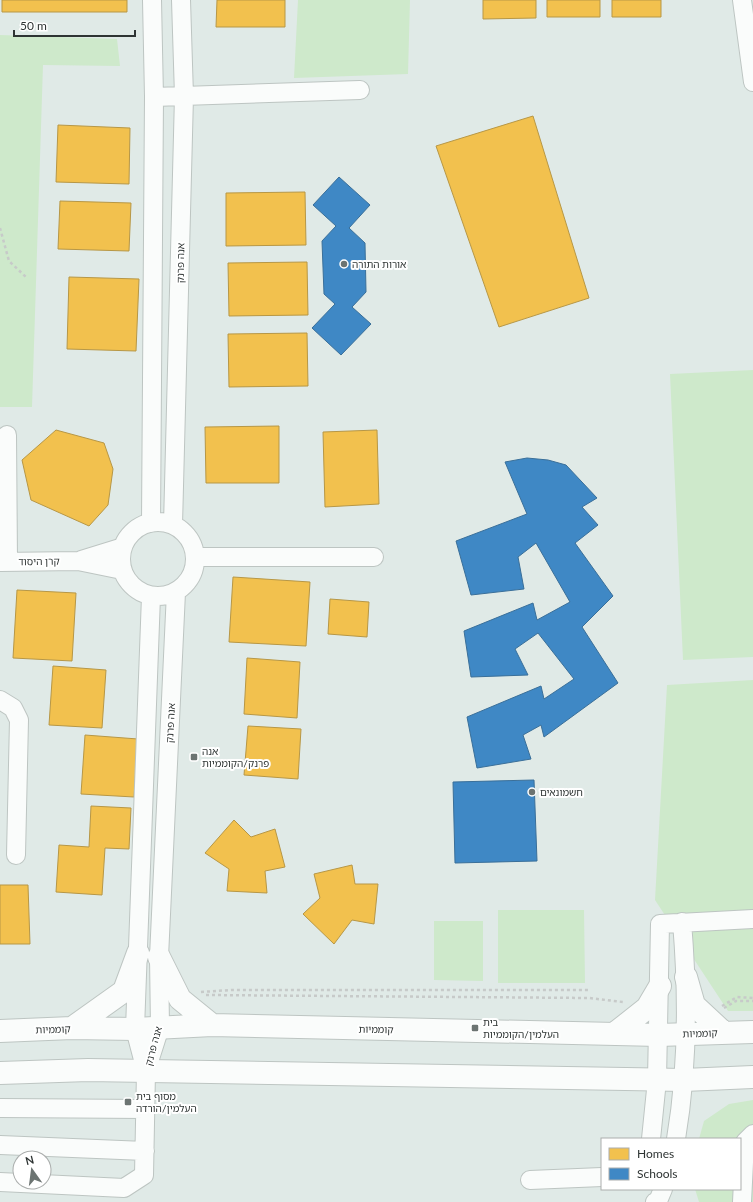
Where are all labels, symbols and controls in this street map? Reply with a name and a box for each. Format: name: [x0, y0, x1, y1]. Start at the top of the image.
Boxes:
scale bar: [14, 12, 135, 38]
text: 50 m: [20, 18, 47, 33]
street label: אנה פרנק: [174, 243, 186, 283]
place label: אורות התורה: [352, 258, 406, 270]
marker: אורות התורה: [339, 259, 349, 269]
street label: קרן היסוד: [18, 555, 60, 567]
street label: אנה פרנק: [163, 703, 177, 743]
place label: אנה פרנק/הקוממיות: [202, 745, 269, 769]
marker: אנה פרנק/הקוממיות: [189, 752, 199, 762]
place label: חשמונאים: [540, 786, 583, 798]
marker: חשמונאים: [527, 787, 537, 797]
place label: בית העלמין/הקוממיות: [483, 1016, 559, 1040]
street label: קוממיות: [35, 1022, 71, 1036]
street label: קוממיות: [358, 1023, 394, 1035]
marker: בית העלמין/הקוממיות: [470, 1023, 480, 1033]
street label: אנה פרנק: [142, 1025, 164, 1067]
street label: קוממיות: [682, 1026, 718, 1040]
place label: מסוף בית העלמין/הורדה: [136, 1090, 197, 1114]
marker: מסוף בית העלמין/הורדה: [123, 1097, 133, 1107]
legend: [601, 1138, 741, 1190]
text: Homes: [637, 1146, 674, 1161]
north arrow: [12, 1150, 52, 1190]
text: N: [24, 1152, 35, 1167]
text: Schools: [637, 1166, 678, 1181]

